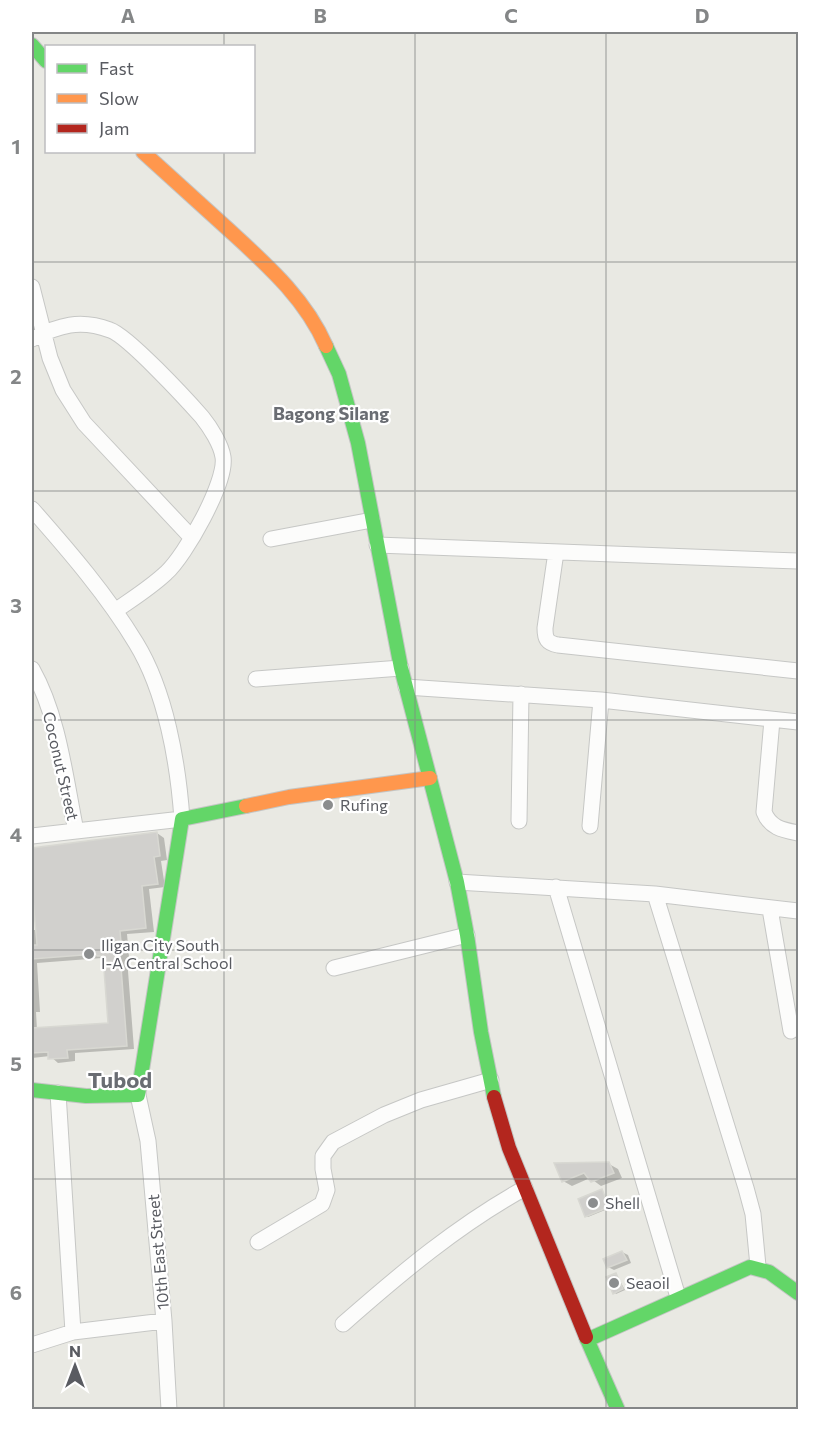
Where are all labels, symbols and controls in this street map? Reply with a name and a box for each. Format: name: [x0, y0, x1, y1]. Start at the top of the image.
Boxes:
text: A: [121, 3, 135, 27]
text: B: [313, 3, 327, 27]
text: C: [504, 3, 518, 27]
text: D: [695, 3, 709, 27]
legend: [45, 45, 255, 153]
text: Fast: [99, 57, 134, 79]
text: Slow: [99, 87, 139, 109]
text: Jam: [99, 117, 129, 139]
text: 1: [11, 134, 21, 158]
text: 2: [10, 364, 22, 388]
district label: Bagong Silang: [273, 402, 389, 424]
text: 3: [10, 593, 22, 617]
street label: Coconut Street: [40, 710, 83, 822]
place label: Rufing: [340, 795, 388, 814]
marker: Rufing: [321, 798, 335, 812]
text: 4: [10, 822, 22, 846]
place label: Iligan City South I-A Central School: [101, 935, 233, 972]
marker: Iligan City South I-A Central School: [82, 947, 96, 961]
text: 5: [10, 1051, 22, 1075]
district label: Tubod: [88, 1066, 152, 1093]
street label: 10th East Street: [143, 1193, 172, 1311]
place label: Shell: [605, 1193, 640, 1212]
marker: Shell: [586, 1196, 600, 1210]
place label: Seaoil: [626, 1273, 670, 1292]
marker: Seaoil: [607, 1276, 621, 1290]
text: 6: [10, 1280, 22, 1304]
north arrow: [45, 1336, 105, 1396]
text: N: [69, 1341, 81, 1360]

